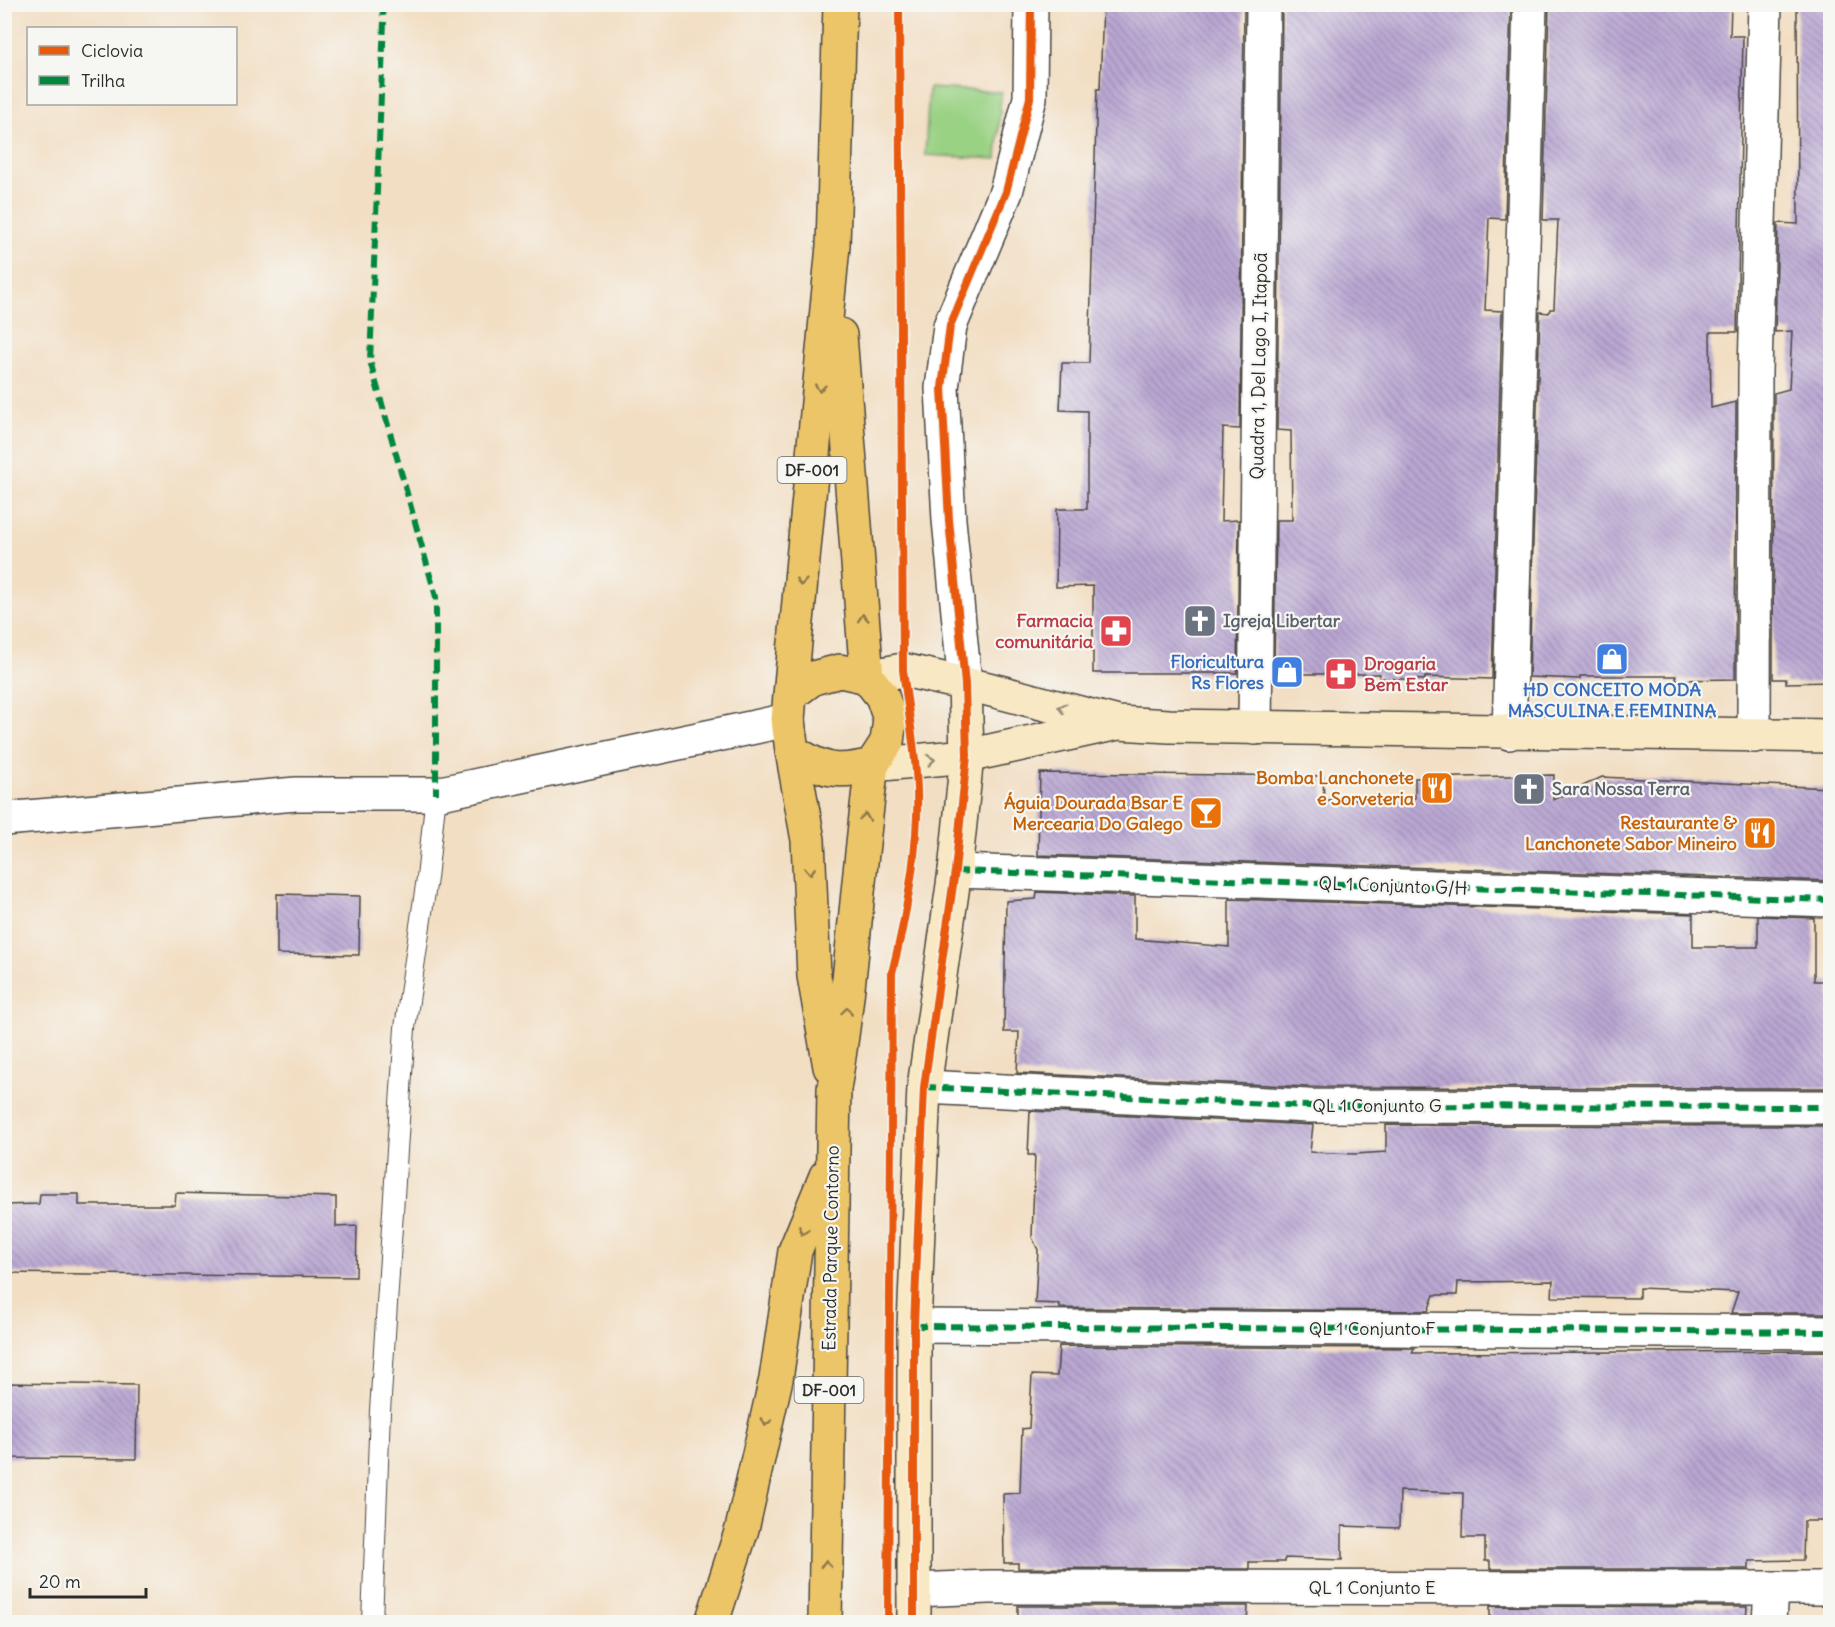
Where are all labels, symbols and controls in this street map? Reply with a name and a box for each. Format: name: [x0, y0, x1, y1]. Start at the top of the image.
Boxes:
legend: [27, 27, 237, 105]
text: Ciclovia: [81, 39, 143, 62]
text: Trilha: [81, 69, 125, 92]
street label: Quadra 1, Del Lago I, Itapoã: [1245, 252, 1272, 480]
one-way arrow: [814, 383, 827, 392]
road number: DF-001: [778, 457, 846, 483]
one-way arrow: [795, 577, 808, 587]
church icon: Igreja Libertar: [1182, 603, 1218, 639]
place label: Farmacia comunitária: [995, 609, 1093, 653]
place label: Igreja Libertar: [1223, 609, 1341, 632]
pharmacy icon: Farmacia comunitária: [1098, 613, 1134, 649]
one-way arrow: [856, 614, 869, 623]
shop icon: HD CONCEITO MODA MASCULINA E FEMININA: [1594, 641, 1630, 677]
place label: Floricultura Rs Flores: [1171, 650, 1264, 694]
place label: Drogaria Bem Estar: [1364, 652, 1449, 696]
shop icon: Floricultura Rs Flores: [1269, 654, 1305, 690]
pharmacy icon: Drogaria Bem Estar: [1323, 656, 1359, 692]
place label: HD CONCEITO MODA MASCULINA E FEMININA: [1508, 678, 1717, 722]
one-way arrow: [1057, 703, 1067, 716]
one-way arrow: [926, 754, 935, 767]
place label: Bomba Lanchonete e Sorveteria: [1256, 766, 1414, 810]
restaurant icon: Bomba Lanchonete e Sorveteria: [1419, 770, 1455, 806]
church icon: Sara Nossa Terra: [1511, 771, 1547, 807]
place label: Sara Nossa Terra: [1552, 777, 1690, 800]
place label: Águia Dourada Bsar E Mercearia Do Galego: [1004, 791, 1183, 835]
bar icon: Águia Dourada Bsar E Mercearia Do Galego: [1188, 795, 1224, 831]
place label: Restaurante & Lanchonete Sabor Mineiro: [1525, 811, 1737, 855]
one-way arrow: [859, 812, 871, 821]
restaurant icon: Restaurante & Lanchonete Sabor Mineiro: [1742, 815, 1778, 851]
one-way arrow: [803, 867, 816, 876]
street label: QL 1 Conjunto G/H: [1318, 871, 1468, 900]
one-way arrow: [840, 1006, 852, 1015]
street label: QL 1 Conjunto G: [1312, 1094, 1442, 1117]
street label: Estrada Parque Contorno: [817, 1145, 844, 1351]
one-way arrow: [798, 1225, 810, 1236]
street label: QL 1 Conjunto F: [1309, 1317, 1435, 1340]
road number: DF-001: [794, 1377, 864, 1403]
one-way arrow: [760, 1417, 773, 1427]
one-way arrow: [820, 1560, 832, 1569]
scale bar: [30, 1561, 146, 1599]
text: 20 m: [39, 1570, 81, 1593]
street label: QL 1 Conjunto E: [1308, 1576, 1436, 1599]

